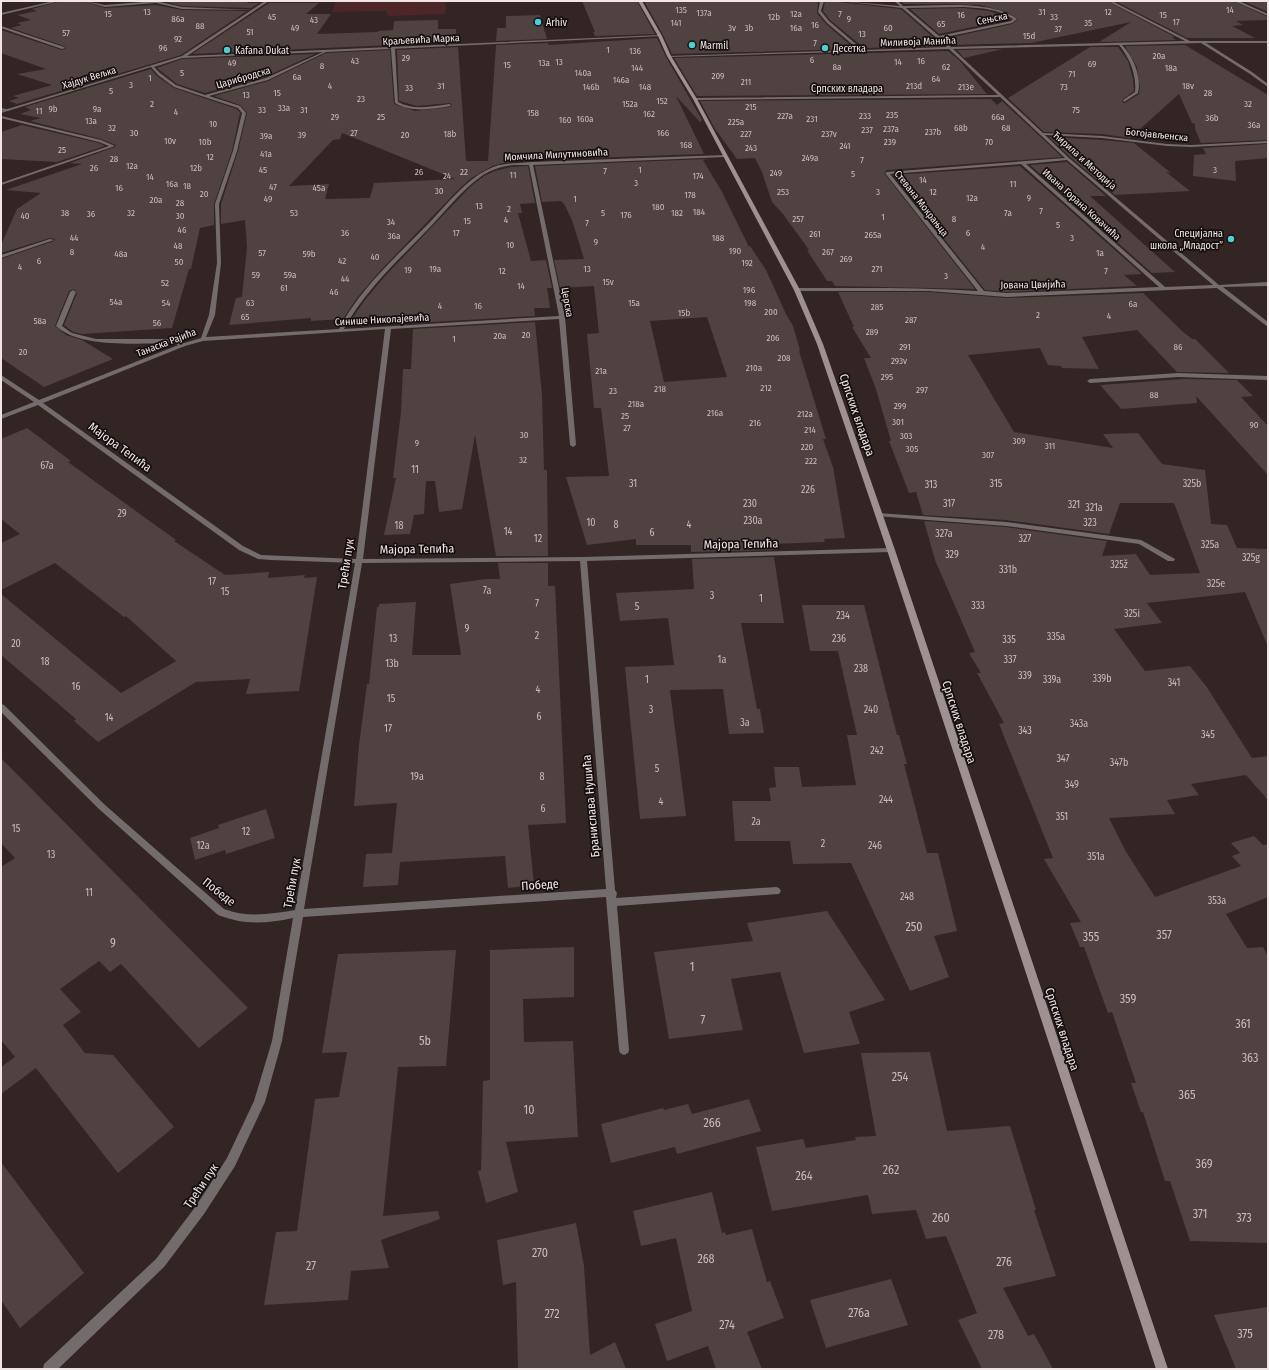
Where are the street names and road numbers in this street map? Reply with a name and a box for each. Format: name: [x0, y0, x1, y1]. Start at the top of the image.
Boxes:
street label: Сењска: [976, 10, 1009, 28]
street label: Краљевића Марка: [382, 32, 460, 48]
street label: Миливоја Манића: [880, 34, 956, 49]
street label: Хајдук Вељка: [61, 63, 118, 92]
street label: Царибродска: [215, 64, 272, 91]
street label: Српских владара: [811, 83, 883, 95]
street label: Богојављенска: [1125, 125, 1189, 144]
street label: Ћирила и Методија: [1050, 128, 1119, 192]
street label: Момчила Милутиновића: [504, 146, 608, 164]
street label: Ивана Горана Ковачића: [1040, 167, 1123, 243]
street label: Стевана Мокрањца: [892, 168, 951, 239]
street label: Јована Цвијића: [1000, 277, 1066, 292]
street label: Церска: [559, 286, 576, 318]
street label: Синише Николајевића: [334, 311, 430, 328]
street label: Танаска Рајића: [134, 325, 198, 360]
street label: Српских владара: [836, 372, 878, 458]
street label: Мајора Тепића: [86, 419, 154, 475]
street label: Мајора Тепића: [704, 536, 778, 552]
street label: Трећи пук: [335, 537, 357, 590]
street label: Мајора Тепића: [380, 541, 454, 557]
street label: Српских владара: [939, 679, 979, 765]
street label: Бранислава Нушића: [580, 754, 602, 858]
street label: Трећи пук: [281, 856, 303, 909]
street label: Победе: [200, 875, 238, 909]
street label: Победе: [521, 877, 559, 893]
street label: Српских владара: [1042, 986, 1082, 1072]
street label: Трећи пук: [181, 1161, 221, 1211]

